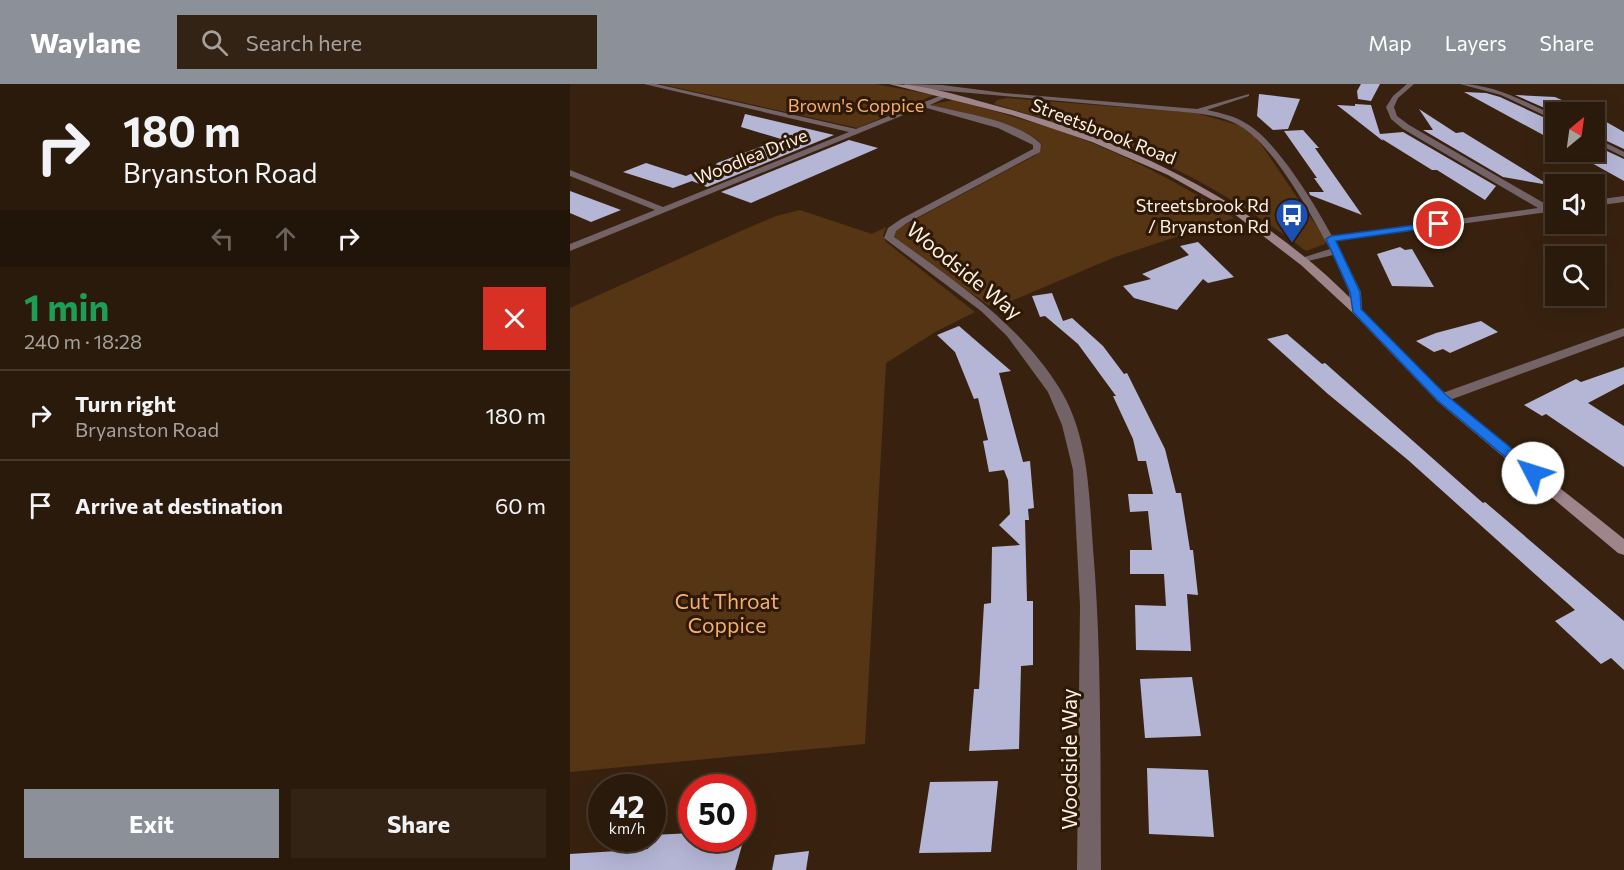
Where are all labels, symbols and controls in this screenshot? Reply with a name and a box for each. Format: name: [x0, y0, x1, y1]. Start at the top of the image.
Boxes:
search box: [177, 15, 597, 69]
text: Waylane: [30, 25, 141, 59]
icon: search: [198, 26, 231, 59]
text: Search here: [246, 29, 362, 56]
text: Map: [1368, 30, 1412, 55]
text: Layers: [1445, 30, 1507, 55]
text: Share: [1540, 30, 1594, 55]
street label: Streetsbrook Road: [1028, 93, 1180, 169]
park label: Brown's Coppice: [788, 94, 924, 116]
north arrow: [1545, 102, 1605, 162]
map controls: [1545, 102, 1605, 306]
text: 180 m: [123, 104, 241, 156]
icon: right: [24, 108, 102, 186]
street label: Woodlea Drive: [692, 123, 810, 189]
text: Bryanston Road: [123, 156, 317, 189]
button: sound: [1545, 174, 1605, 234]
place label: Streetsbrook Rd / Bryanston Rd: [1136, 194, 1269, 237]
bus stop icon: Streetsbrook Rd / Bryanston Rd: [1274, 197, 1310, 244]
pin: [1413, 198, 1464, 249]
icon: arrive: [1422, 207, 1455, 240]
street label: Woodside Way: [902, 216, 1028, 324]
icon: left: [206, 222, 239, 255]
icon: ahead: [269, 222, 302, 255]
icon: right: [332, 222, 365, 255]
button: search: [1545, 246, 1605, 306]
text: 1 min: [24, 284, 109, 328]
button: close: [483, 287, 546, 350]
text: 240 m · 18:28: [24, 329, 142, 353]
text: Turn right: [75, 390, 176, 417]
icon: right: [24, 399, 57, 432]
text: 180 m: [485, 402, 546, 429]
text: Bryanston Road: [75, 417, 219, 441]
position arrow: [1501, 441, 1565, 505]
icon: arrive: [24, 489, 57, 522]
text: Arrive at destination: [75, 492, 283, 519]
text: 60 m: [495, 492, 546, 519]
park label: Cut Throat Coppice: [675, 588, 779, 637]
street label: Woodside Way: [1056, 688, 1081, 830]
speed limit sign: 50: [678, 774, 756, 852]
text: 42: [609, 787, 645, 824]
button: Exit: [24, 789, 279, 858]
button: Share: [291, 789, 546, 858]
text: km/h: [609, 819, 645, 837]

